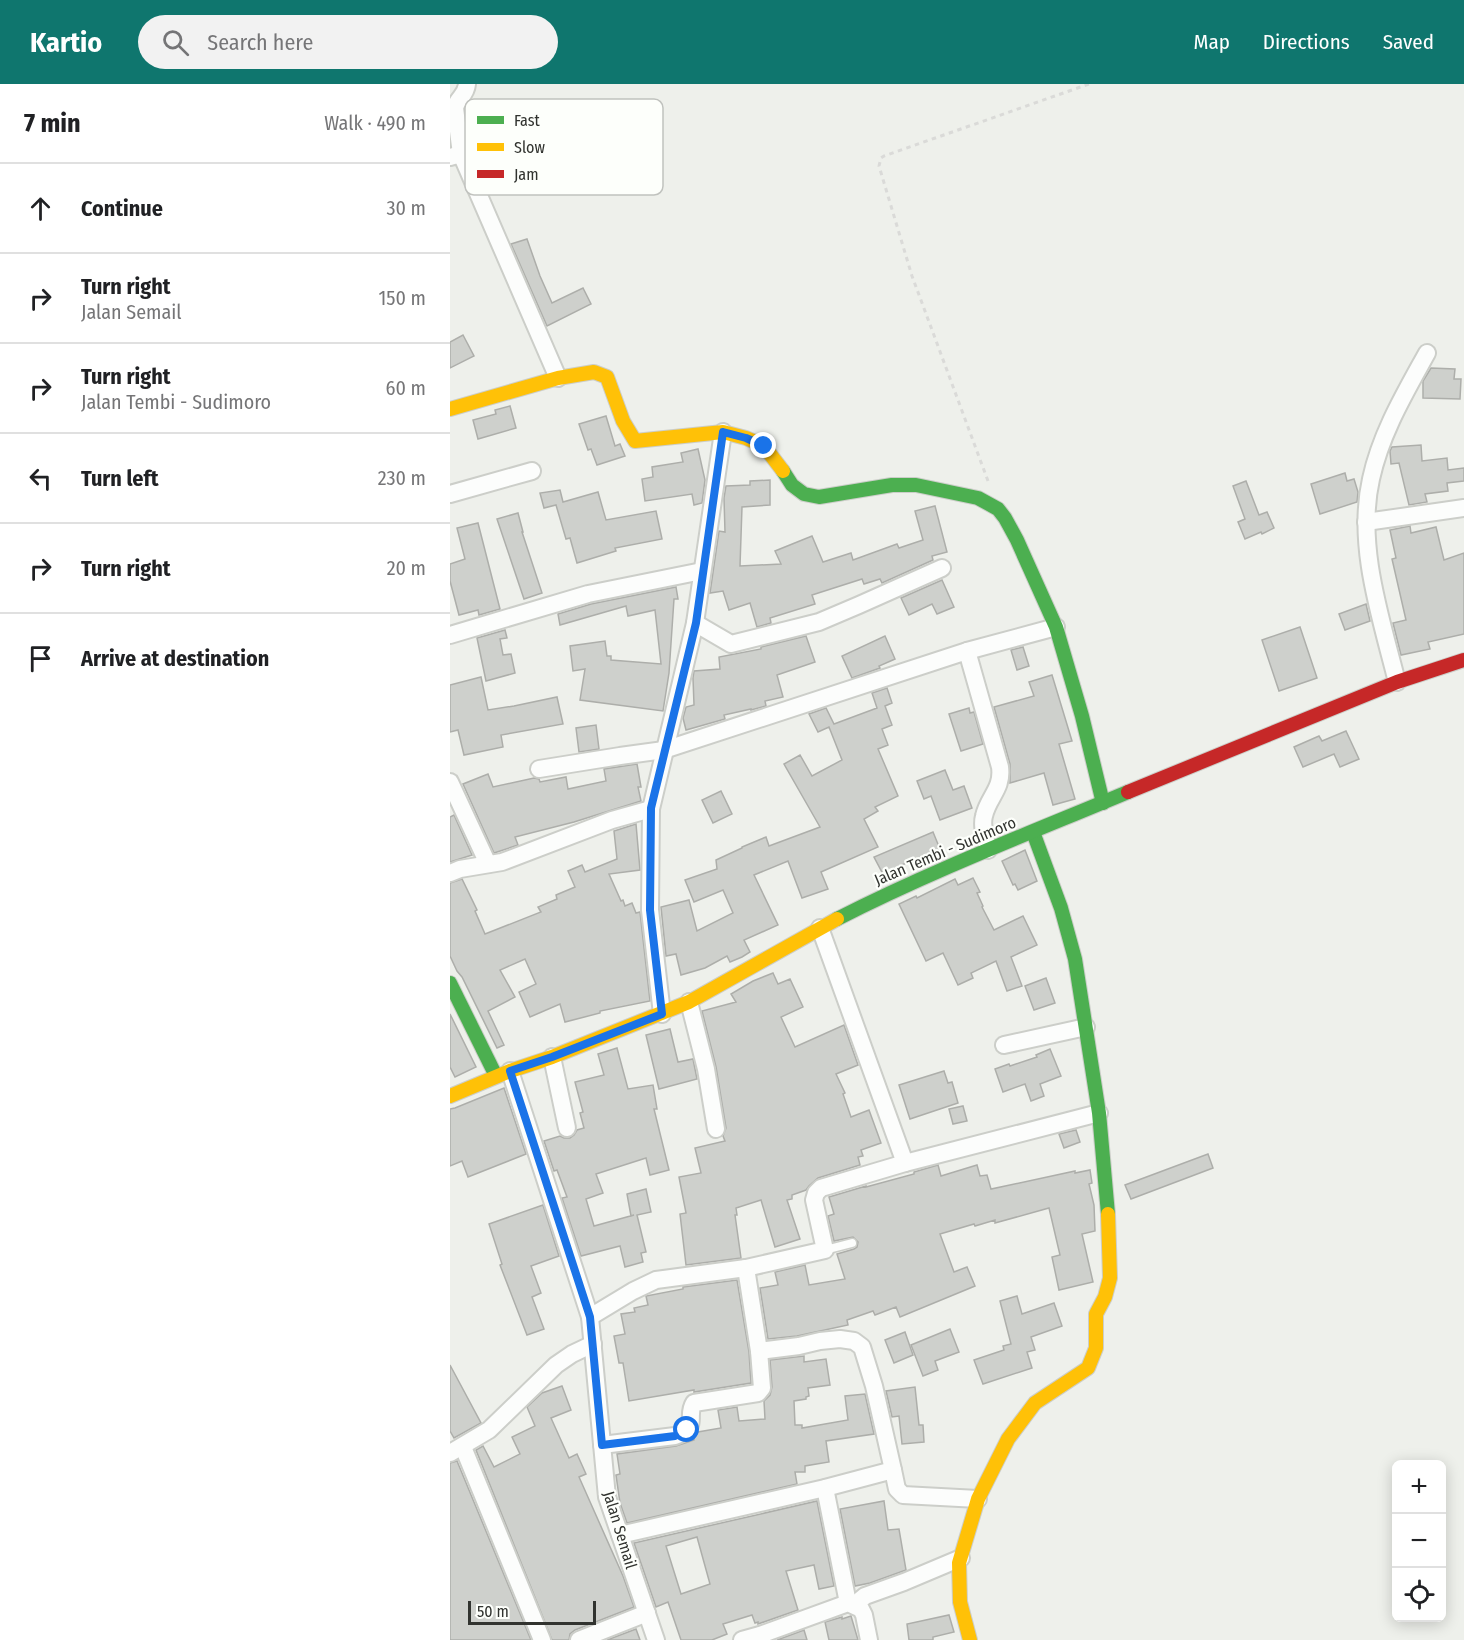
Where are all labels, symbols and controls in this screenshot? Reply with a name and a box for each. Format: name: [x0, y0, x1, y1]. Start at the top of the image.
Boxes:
search box: [138, 15, 558, 69]
text: Kartio: [30, 26, 102, 59]
icon: search: [159, 26, 192, 59]
text: Search here: [207, 29, 313, 56]
text: Map: [1193, 29, 1230, 55]
text: Directions: [1263, 29, 1350, 55]
text: Saved: [1383, 29, 1434, 55]
legend: [465, 99, 663, 195]
text: 7 min: [24, 108, 81, 139]
text: Walk · 490 m: [324, 111, 426, 135]
text: Fast: [514, 111, 541, 130]
text: Slow: [514, 138, 545, 157]
text: Jam: [514, 165, 539, 184]
icon: ahead: [24, 192, 57, 225]
text: Continue: [81, 195, 163, 222]
text: 30 m: [386, 196, 426, 220]
text: Turn right: [81, 273, 170, 300]
icon: right: [24, 282, 57, 315]
text: 150 m: [379, 286, 426, 310]
text: Jalan Semail: [81, 300, 182, 324]
text: Turn right: [81, 363, 170, 390]
icon: right: [24, 372, 57, 405]
text: 60 m: [386, 376, 426, 400]
text: Jalan Tembi - Sudimoro: [81, 390, 271, 414]
route end: [750, 432, 776, 458]
icon: left: [24, 462, 57, 495]
text: Turn left: [81, 465, 159, 492]
text: 230 m: [378, 466, 426, 490]
icon: right: [24, 552, 57, 585]
text: Turn right: [81, 555, 170, 582]
text: 20 m: [387, 556, 426, 580]
icon: arrive: [24, 642, 57, 675]
text: Arrive at destination: [81, 645, 269, 672]
street label: Jalan Tembi - Sudimoro: [871, 813, 1019, 889]
route start: [673, 1416, 699, 1442]
map controls: [1392, 1460, 1446, 1622]
button: +: [1392, 1460, 1446, 1514]
street label: Jalan Semail: [599, 1489, 641, 1571]
button: −: [1392, 1514, 1446, 1568]
button: locate: [1392, 1568, 1446, 1622]
scale bar: [468, 1598, 596, 1626]
text: 50 m: [477, 1602, 509, 1621]

